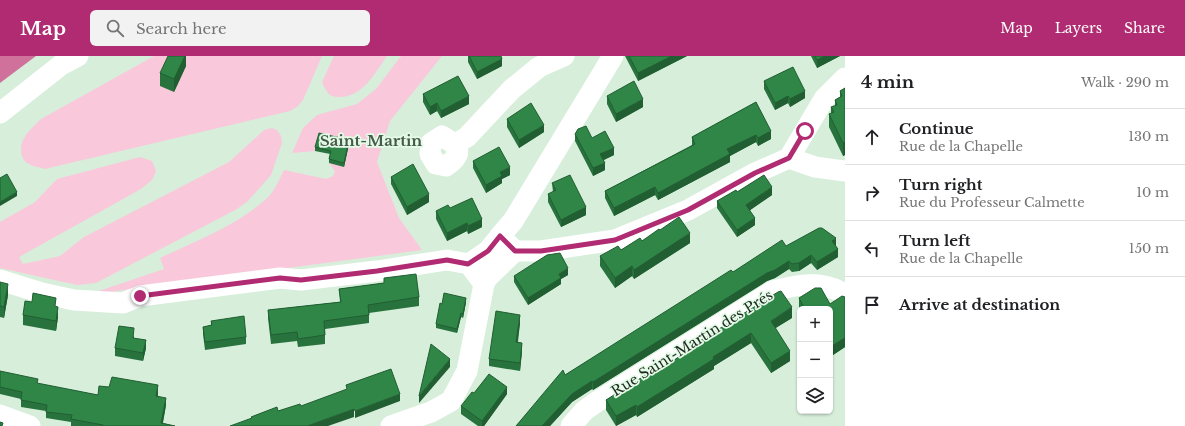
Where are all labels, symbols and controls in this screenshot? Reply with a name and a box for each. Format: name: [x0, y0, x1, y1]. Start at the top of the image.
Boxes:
search box: [90, 10, 370, 46]
text: Map: [20, 17, 66, 40]
icon: search: [104, 17, 126, 39]
text: Search here: [136, 19, 227, 38]
text: Map: [1000, 19, 1033, 37]
text: Layers: [1055, 19, 1102, 37]
text: Share: [1124, 19, 1165, 37]
text: 4 min: [861, 72, 914, 93]
text: Walk · 290 m: [1081, 74, 1169, 91]
text: Continue: [899, 119, 974, 138]
route start: [796, 122, 814, 140]
icon: ahead: [861, 126, 883, 148]
text: 130 m: [1128, 128, 1169, 145]
district label: Saint-Martin: [320, 131, 422, 150]
text: Rue de la Chapelle: [899, 138, 1023, 155]
text: Turn right: [899, 175, 982, 194]
icon: right: [861, 182, 883, 204]
text: 10 m: [1136, 184, 1169, 201]
text: Rue du Professeur Calmette: [899, 194, 1085, 211]
text: Turn left: [899, 231, 970, 250]
icon: left: [861, 238, 883, 260]
text: 150 m: [1129, 240, 1169, 257]
text: Rue de la Chapelle: [899, 250, 1023, 267]
street label: Rue Saint-Martin des Prés: [608, 286, 776, 400]
route end: [131, 287, 149, 305]
icon: arrive: [861, 294, 883, 316]
text: Arrive at destination: [899, 295, 1060, 314]
map controls: [797, 306, 833, 414]
button: +: [797, 306, 833, 342]
button: −: [797, 342, 833, 378]
button: layers: [797, 378, 833, 414]

